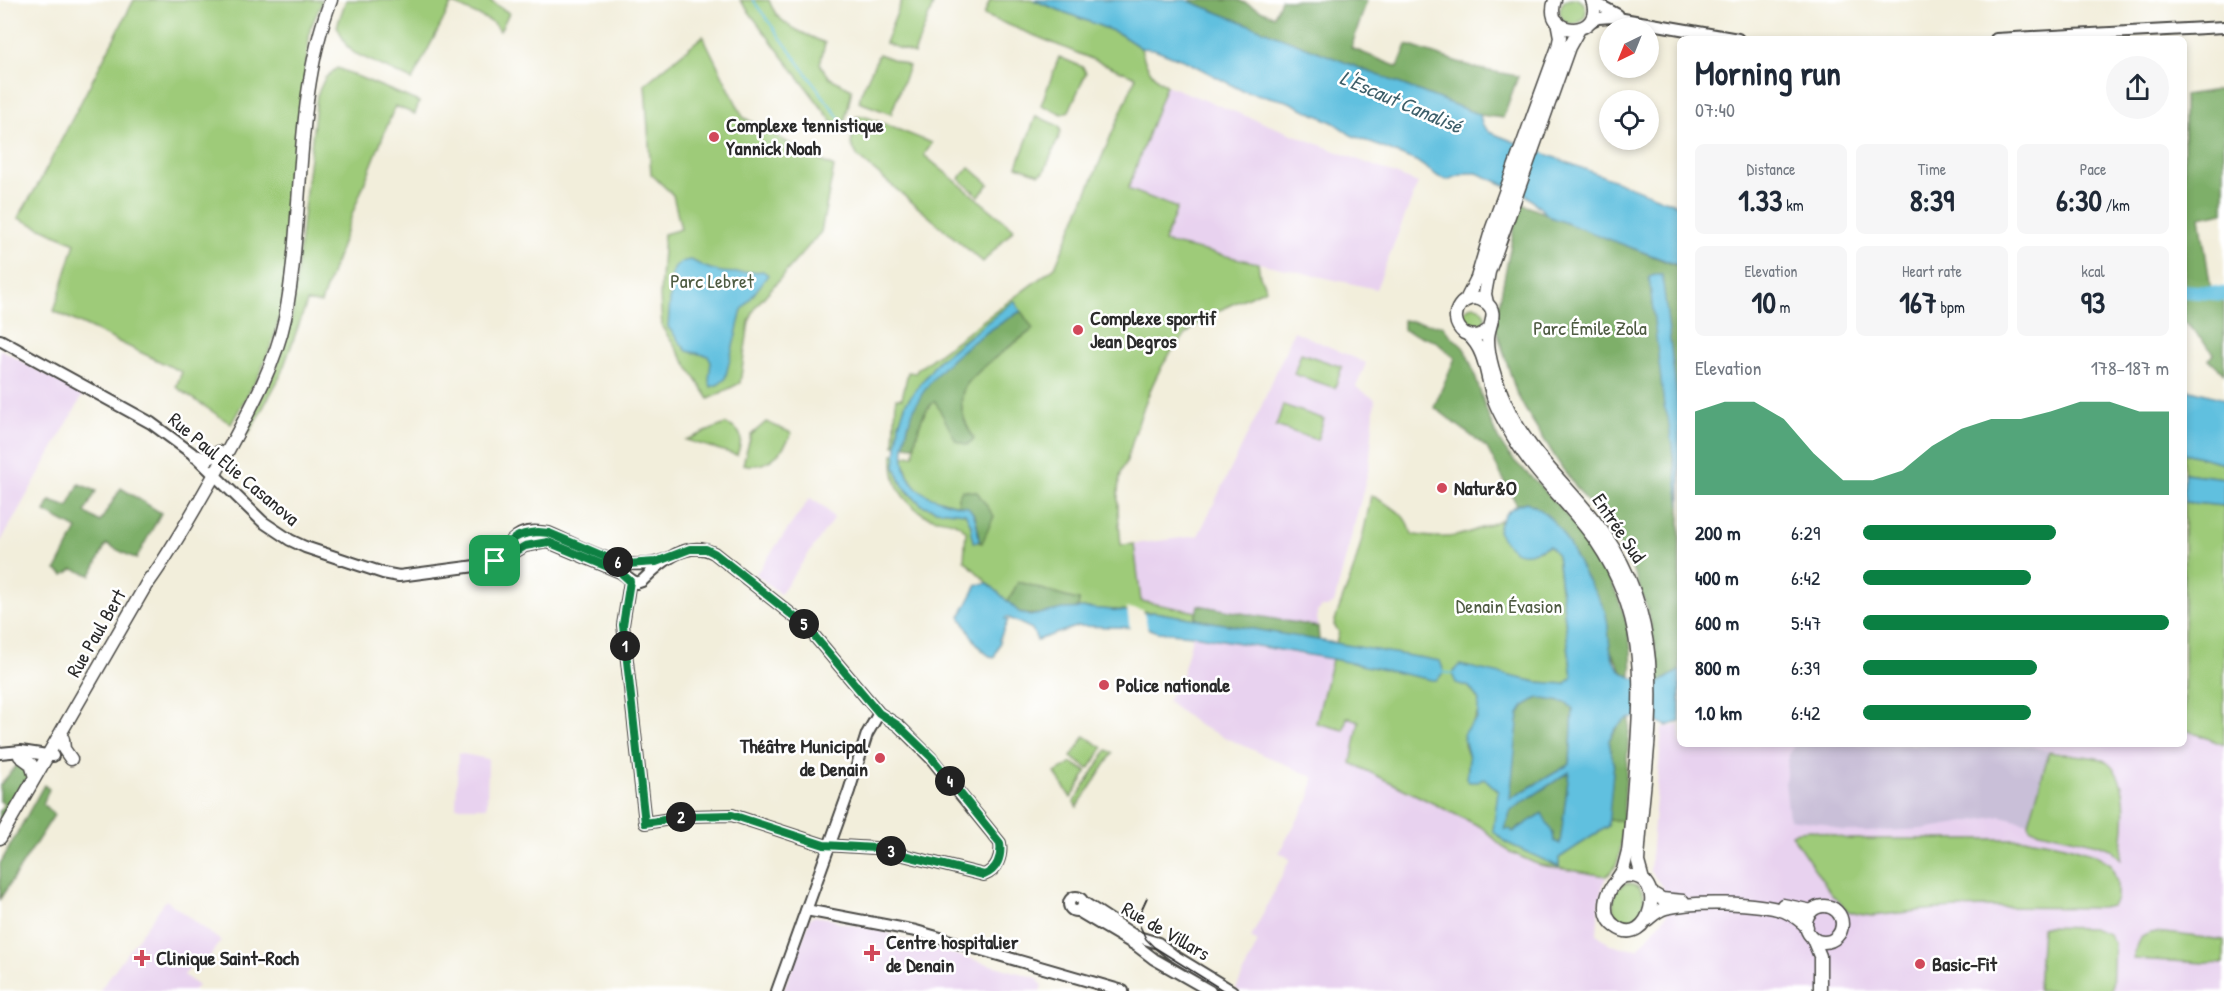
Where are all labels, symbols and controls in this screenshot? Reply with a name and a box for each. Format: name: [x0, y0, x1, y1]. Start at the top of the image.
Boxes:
north arrow: [1599, 18, 1659, 78]
map controls: [1599, 18, 1659, 150]
text: Morning run: [1695, 51, 1841, 95]
button: share: [2106, 56, 2169, 119]
water label: L'Escaut Canalisé: [1336, 63, 1468, 141]
button: locate: [1599, 90, 1659, 150]
text: 07:40: [1695, 96, 1735, 123]
place label: Complexe tennistique Yannick Noah: [726, 111, 884, 161]
marker: Complexe tennistique Yannick Noah: [707, 130, 721, 144]
text: Distance: [1747, 158, 1795, 180]
text: Time: [1918, 158, 1946, 180]
text: Pace: [2080, 158, 2106, 180]
text: 1.33: [1738, 180, 1783, 220]
text: 8:39: [1910, 180, 1954, 220]
text: 6:30: [2056, 180, 2102, 220]
text: km: [1783, 194, 1804, 216]
text: /km: [2102, 194, 2130, 216]
text: Elevation: [1744, 260, 1798, 282]
text: Heart rate: [1902, 260, 1962, 282]
text: kcal: [2081, 260, 2105, 282]
park label: Parc Lebret: [670, 267, 755, 294]
text: 10: [1752, 282, 1776, 322]
text: 167: [1899, 282, 1937, 322]
text: 93: [2081, 282, 2105, 322]
text: m: [1776, 296, 1790, 318]
text: bpm: [1937, 296, 1965, 318]
place label: Complexe sportif Jean Degros: [1090, 304, 1217, 355]
park label: Parc Émile Zola: [1533, 314, 1647, 341]
marker: Complexe sportif Jean Degros: [1071, 323, 1085, 337]
text: Elevation: [1695, 354, 1761, 381]
text: 178–187 m: [2091, 354, 2169, 381]
street label: Rue Paul Elie Casanova: [163, 406, 306, 532]
place label: Natur&O: [1454, 474, 1517, 501]
marker: Natur&O: [1435, 481, 1449, 495]
street label: Entrée Sud: [1586, 488, 1653, 568]
text: 200 m: [1695, 519, 1740, 546]
text: 6:29: [1791, 519, 1820, 546]
pin: [469, 535, 520, 586]
icon: arrive: [478, 544, 511, 577]
pin: 6: [603, 547, 633, 577]
text: 6: [615, 551, 621, 573]
text: 400 m: [1695, 564, 1739, 591]
text: 6:42: [1791, 564, 1820, 591]
street label: Rue Paul Bert: [59, 583, 132, 682]
park label: Denain Évasion: [1456, 592, 1562, 619]
pin: 5: [789, 609, 819, 639]
text: 600 m: [1695, 609, 1739, 636]
text: 5:47: [1791, 609, 1822, 636]
text: 5: [801, 613, 807, 635]
pin: 1: [610, 631, 640, 661]
text: 1: [622, 635, 628, 657]
text: 800 m: [1695, 654, 1740, 681]
text: 6:39: [1791, 654, 1820, 681]
place label: Police nationale: [1116, 671, 1230, 698]
marker: Police nationale: [1097, 678, 1111, 692]
text: 1.0 km: [1695, 699, 1742, 726]
text: 6:42: [1791, 699, 1820, 726]
place label: Théâtre Municipal de Denain: [739, 732, 869, 782]
marker: Théâtre Municipal de Denain: [873, 751, 887, 765]
pin: 4: [935, 766, 965, 796]
text: 4: [947, 770, 953, 792]
pin: 2: [666, 802, 696, 832]
text: 2: [677, 806, 685, 828]
pin: 3: [876, 836, 906, 866]
text: 3: [887, 840, 895, 862]
street label: Rue de Villars: [1117, 894, 1216, 967]
place label: Centre hospitalier de Denain: [886, 928, 1019, 978]
place label: Clinique Saint-Roch: [156, 944, 299, 972]
marker: Centre hospitalier de Denain: [863, 944, 881, 962]
marker: Clinique Saint-Roch: [133, 949, 151, 967]
place label: Basic-Fit: [1932, 950, 1998, 977]
marker: Basic-Fit: [1913, 957, 1927, 971]

